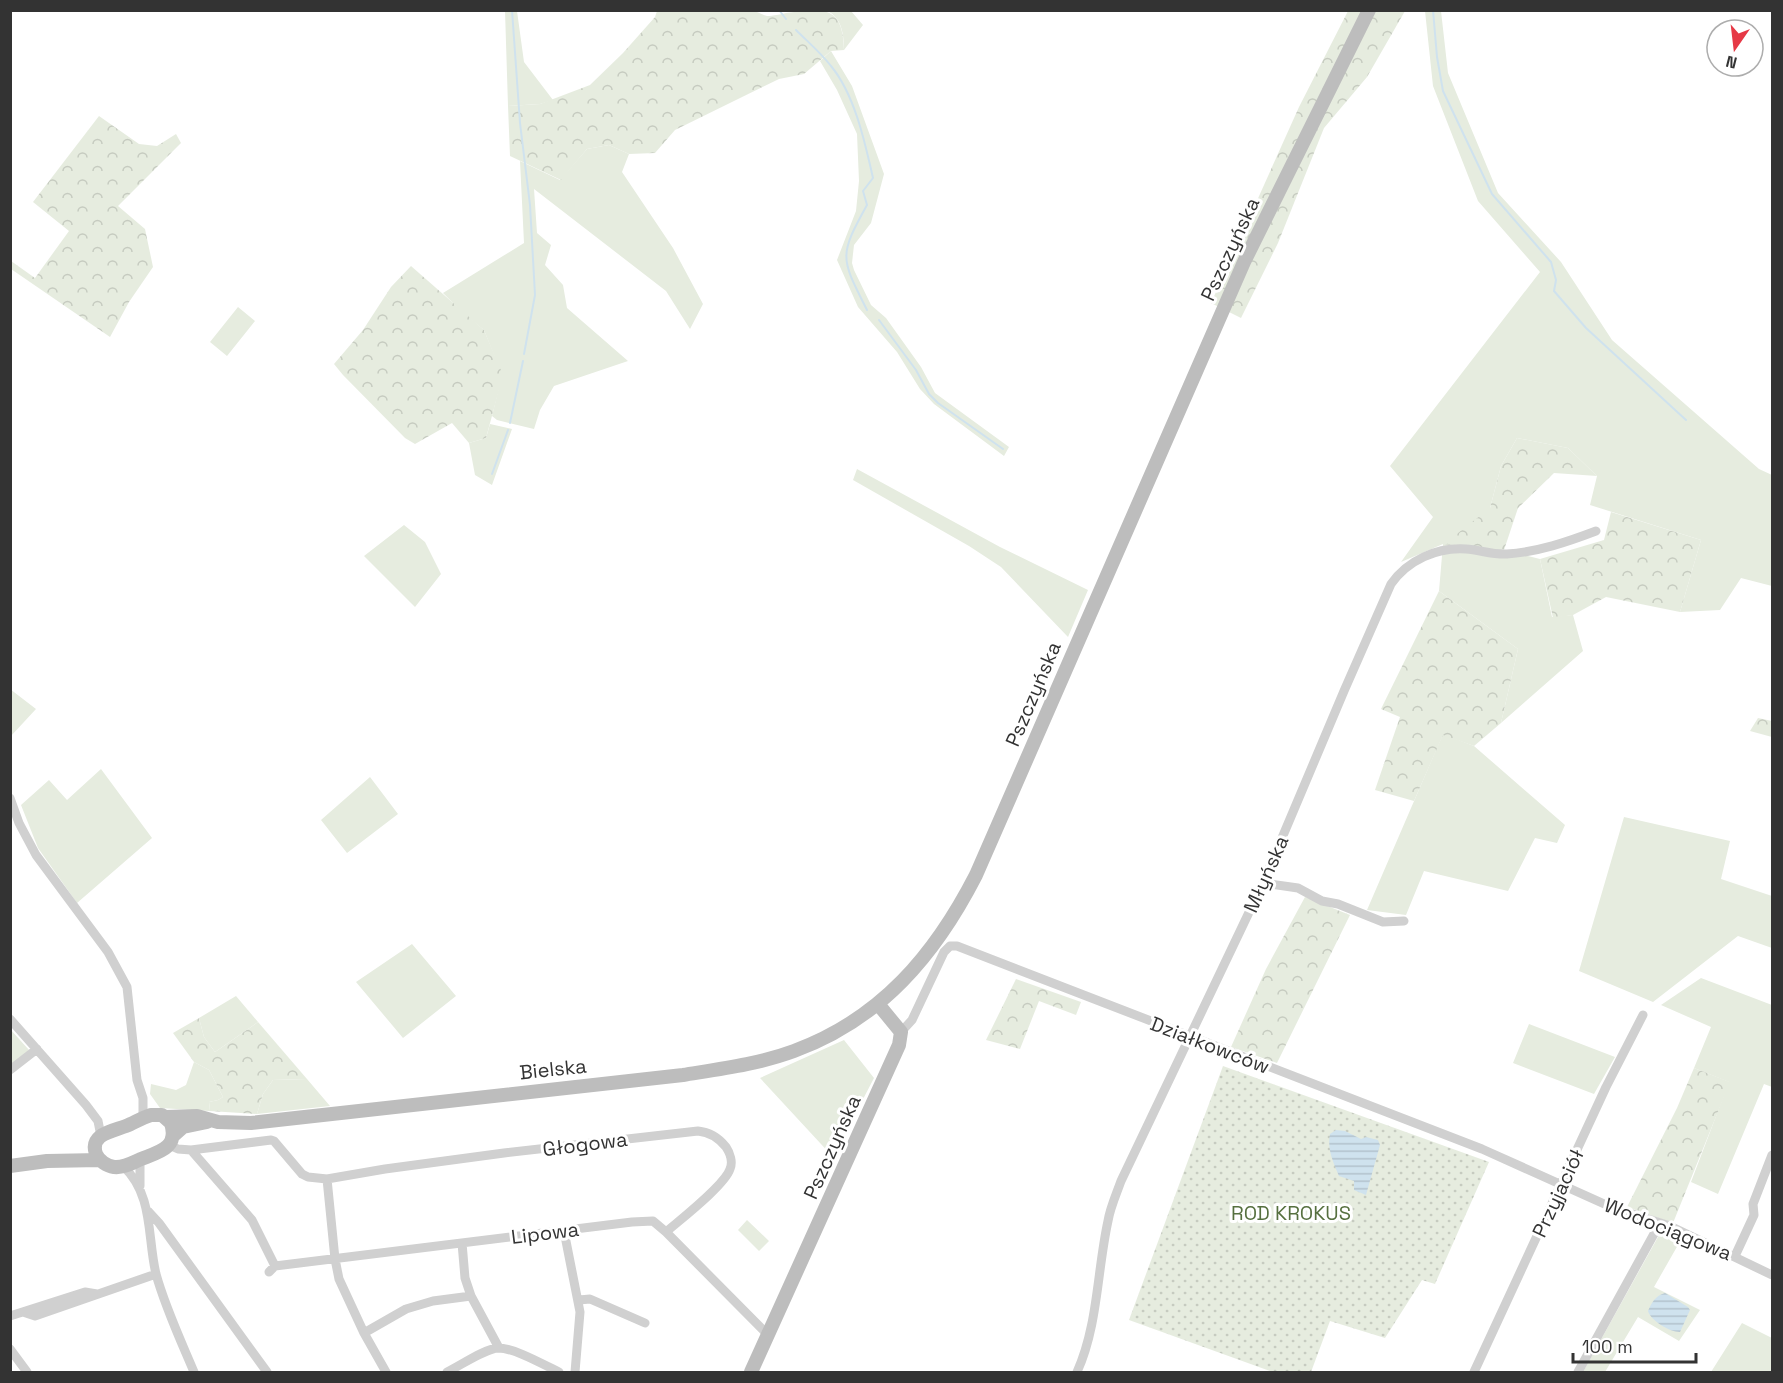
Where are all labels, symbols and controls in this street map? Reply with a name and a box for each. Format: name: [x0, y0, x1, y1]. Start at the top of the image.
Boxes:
north arrow: [1705, 18, 1765, 78]
text: N: [1724, 51, 1739, 74]
street label: Pszczyńska: [1195, 193, 1265, 305]
street label: Pszczyńska: [999, 638, 1067, 750]
street label: Młyńska: [1237, 831, 1295, 917]
street label: Działkowców: [1147, 1010, 1273, 1080]
street label: Bielska: [518, 1053, 588, 1085]
street label: Pszczyńska: [797, 1091, 867, 1203]
street label: Głogowa: [541, 1126, 629, 1162]
street label: Przyjaciół: [1526, 1144, 1590, 1242]
street label: Wodociągowa: [1600, 1192, 1736, 1266]
park label: ROD KROKUS: [1231, 1200, 1351, 1226]
street label: Lipowa: [510, 1216, 580, 1250]
scale bar: [1573, 1326, 1696, 1364]
text: 100 m: [1582, 1335, 1633, 1358]

